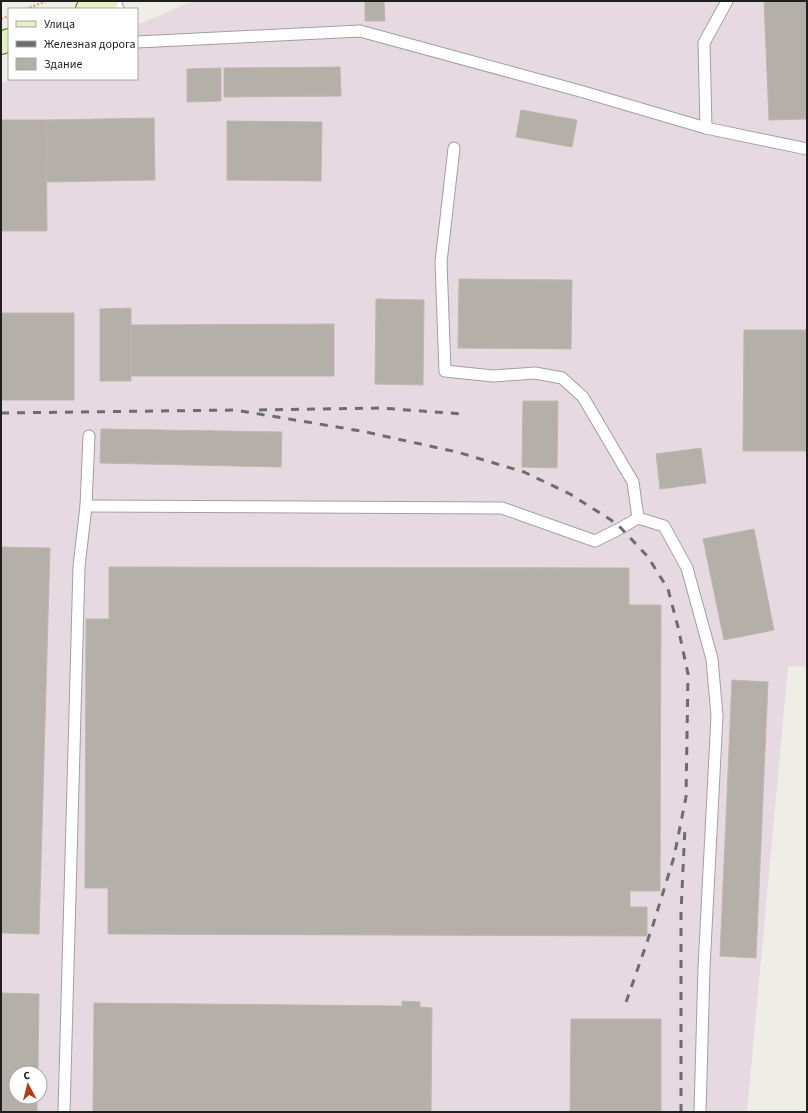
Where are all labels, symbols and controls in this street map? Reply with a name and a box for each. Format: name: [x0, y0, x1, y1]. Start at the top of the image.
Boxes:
legend: [8, 8, 138, 80]
text: Улица: [44, 16, 75, 33]
text: Железная дорога: [44, 36, 136, 53]
text: Здание: [44, 56, 83, 73]
north arrow: [8, 1065, 48, 1105]
text: С: [23, 1068, 32, 1083]

